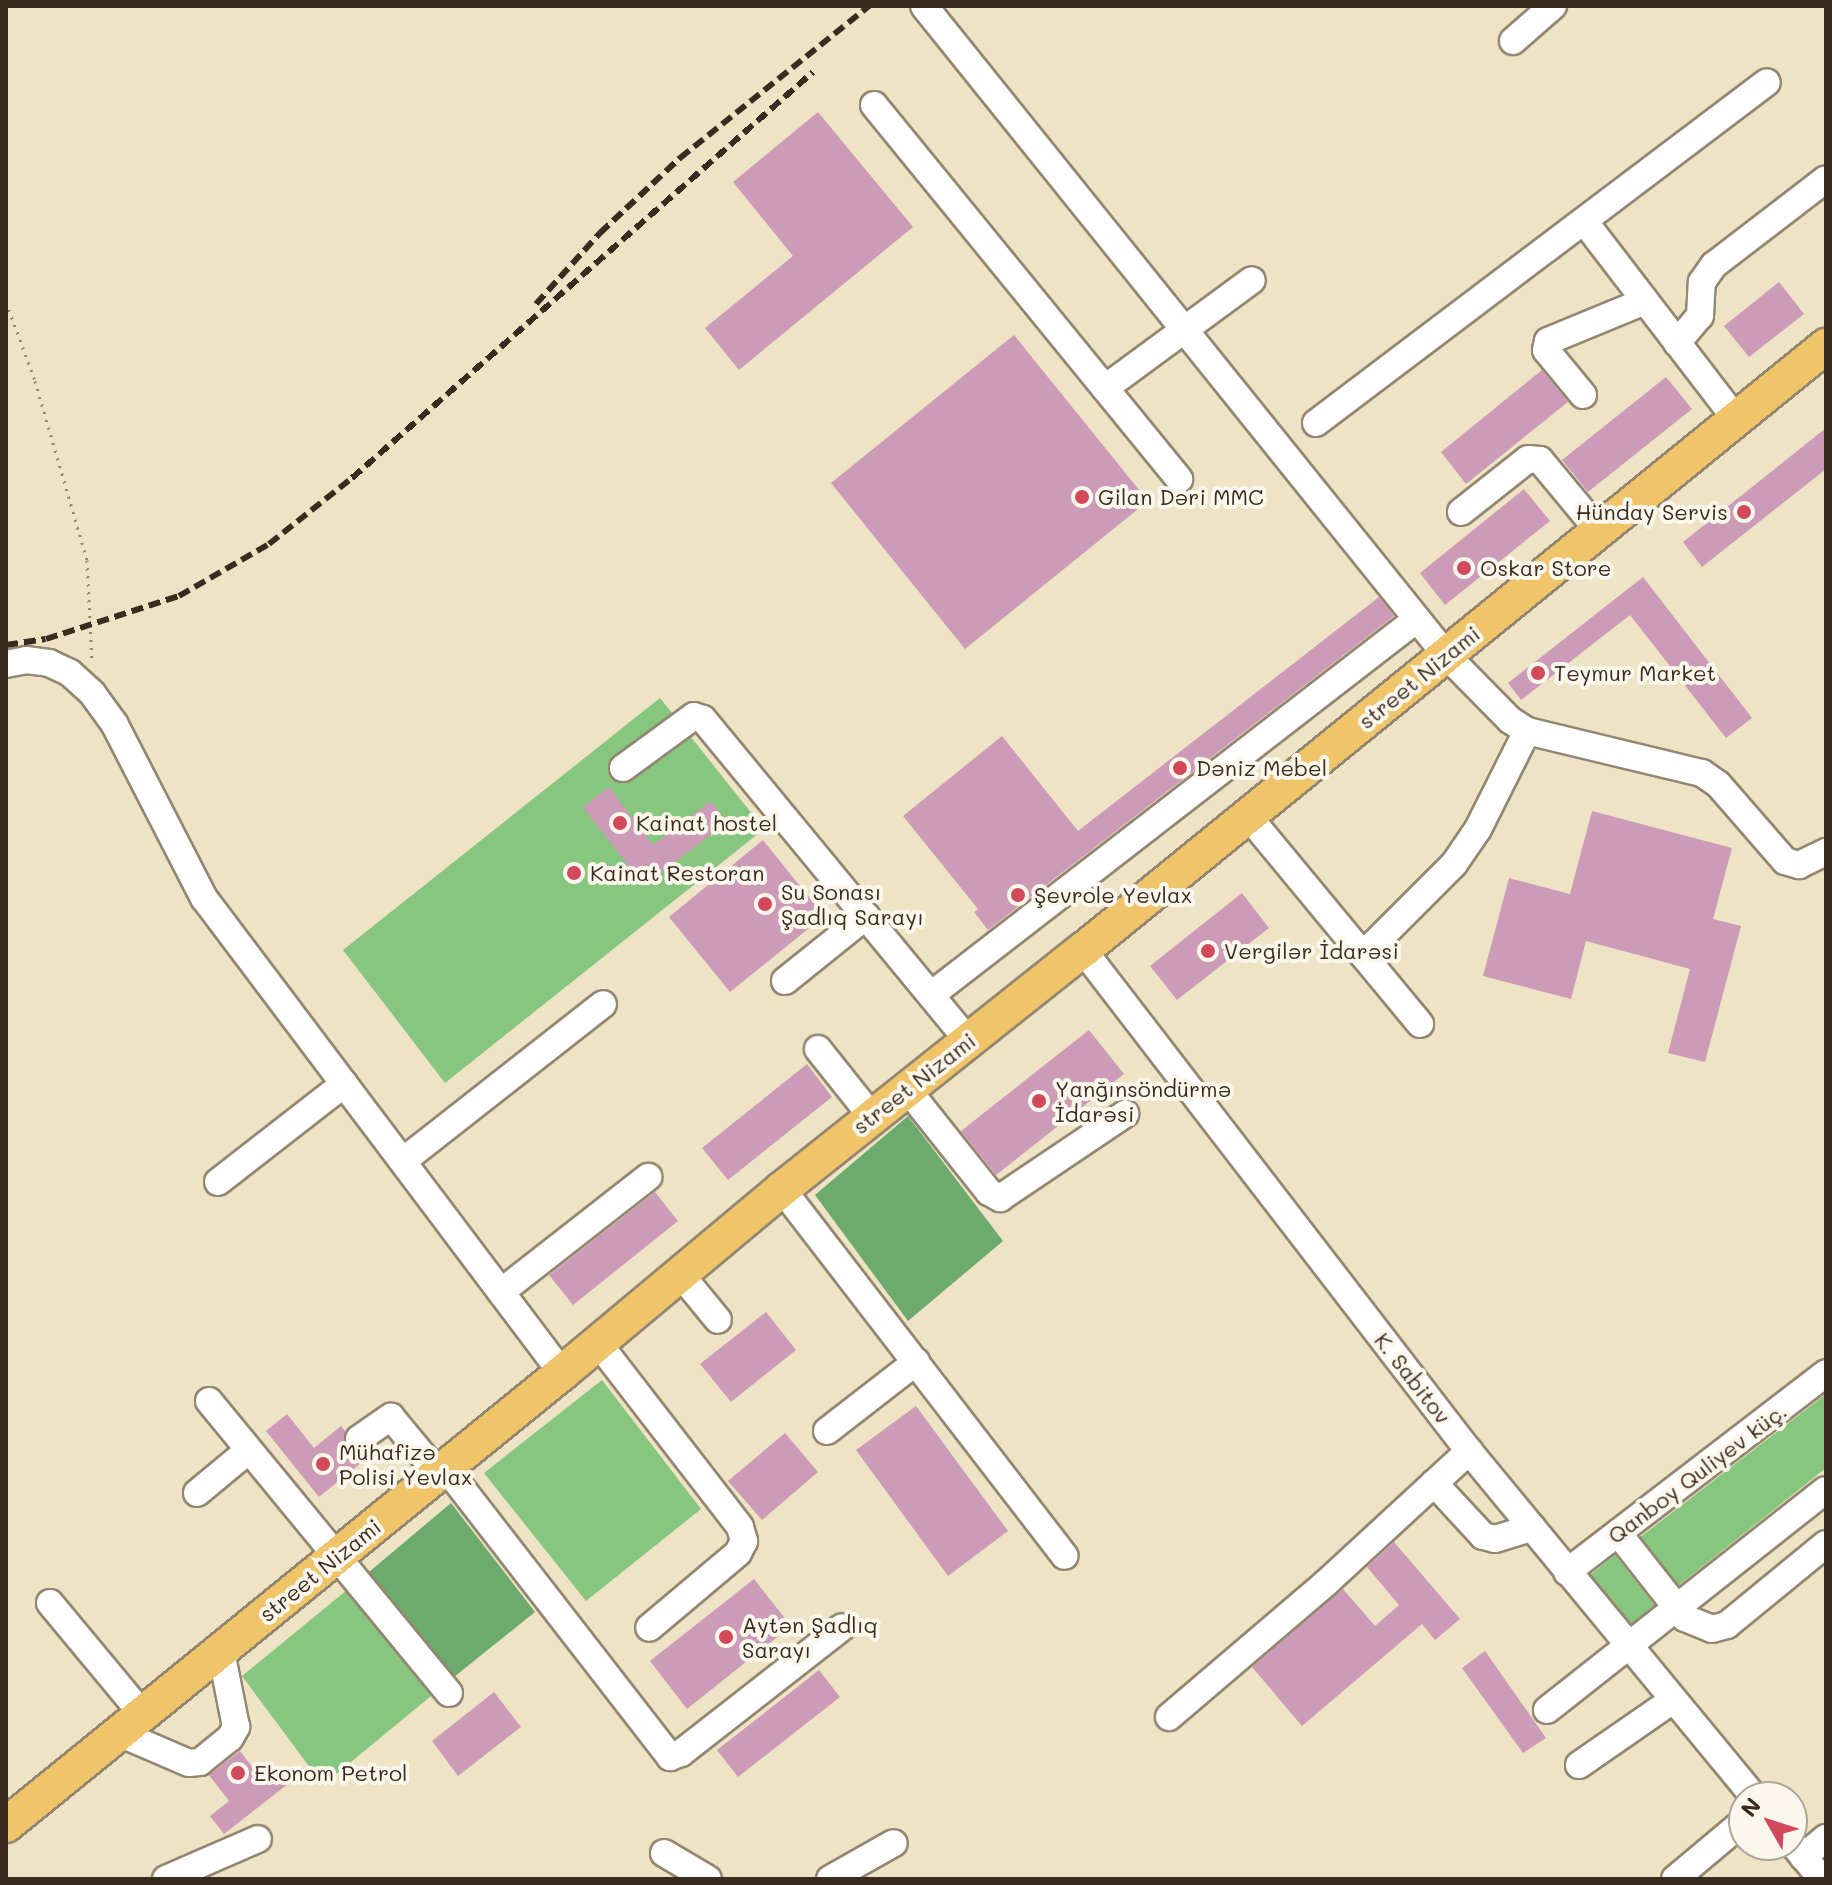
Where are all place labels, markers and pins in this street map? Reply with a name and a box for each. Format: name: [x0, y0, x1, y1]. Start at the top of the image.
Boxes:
place label: Gilan Dəri MMC: [1098, 484, 1264, 510]
marker: Gilan Dəri MMC: [1073, 488, 1091, 506]
place label: Hünday Servis: [1576, 499, 1728, 525]
marker: Hünday Servis: [1735, 503, 1753, 521]
place label: Oskar Store: [1480, 555, 1611, 581]
marker: Oskar Store: [1455, 559, 1473, 577]
place label: Teymur Market: [1554, 660, 1716, 686]
marker: Teymur Market: [1529, 664, 1547, 682]
place label: Dəniz Mebel: [1196, 755, 1327, 781]
marker: Dəniz Mebel: [1171, 759, 1189, 777]
place label: Kainat hostel: [636, 810, 777, 836]
marker: Kainat hostel: [611, 814, 629, 832]
place label: Kainat Restoran: [590, 860, 764, 886]
marker: Kainat Restoran: [565, 864, 583, 882]
place label: Su Sonası Şadlıq Sarayı: [781, 878, 924, 930]
place label: Şevrole Yevlax: [1034, 882, 1192, 908]
marker: Şevrole Yevlax: [1009, 886, 1027, 904]
marker: Su Sonası Şadlıq Sarayı: [756, 895, 774, 913]
place label: Vergilər İdarəsi: [1224, 938, 1399, 964]
marker: Vergilər İdarəsi: [1199, 942, 1217, 960]
place label: Yanğınsöndürmə İdarəsi: [1055, 1075, 1231, 1126]
marker: Yanğınsöndürmə İdarəsi: [1030, 1092, 1048, 1110]
place label: Mühafizə Polisi Yevlax: [339, 1438, 472, 1490]
marker: Mühafizə Polisi Yevlax: [314, 1455, 332, 1473]
place label: Aytən Şadlıq Sarayı: [742, 1611, 878, 1662]
marker: Aytən Şadlıq Sarayı: [717, 1628, 735, 1646]
place label: Ekonom Petrol: [254, 1760, 407, 1786]
marker: Ekonom Petrol: [229, 1764, 247, 1782]

